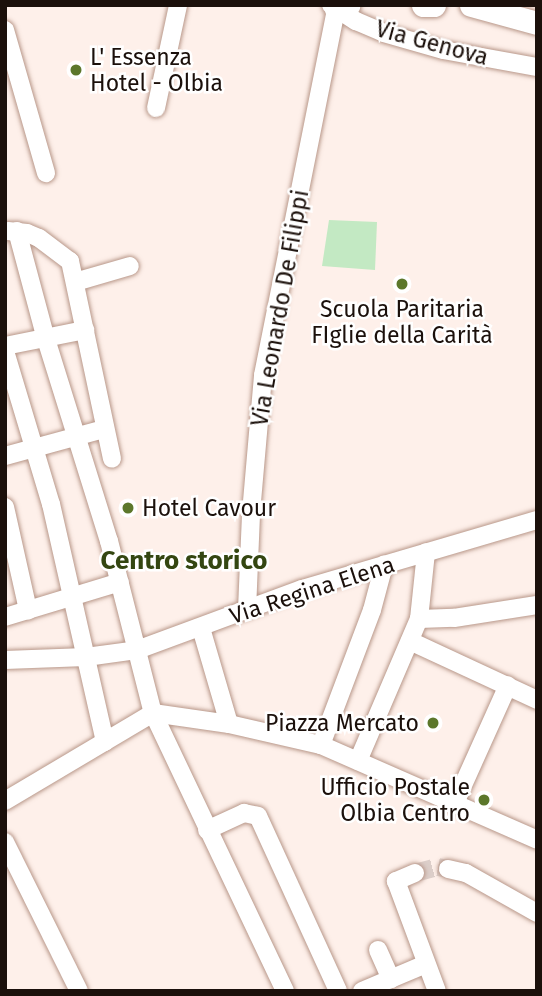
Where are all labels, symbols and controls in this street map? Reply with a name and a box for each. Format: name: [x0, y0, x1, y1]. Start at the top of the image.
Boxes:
street label: Via Genova: [373, 15, 491, 71]
place label: L' Essenza Hotel - Olbia: [90, 43, 223, 97]
marker: L' Essenza Hotel - Olbia: [68, 62, 84, 78]
street label: Via Leonardo De Filippi: [246, 188, 314, 428]
marker: Scuola Paritaria FIglie della Carità: [394, 276, 410, 292]
place label: Scuola Paritaria FIglie della Carità: [311, 295, 493, 349]
place label: Hotel Cavour: [142, 494, 276, 522]
marker: Hotel Cavour: [120, 500, 136, 516]
district label: Centro storico: [101, 545, 267, 577]
street label: Via Regina Elena: [226, 550, 398, 630]
place label: Piazza Mercato: [265, 709, 419, 737]
marker: Piazza Mercato: [425, 715, 441, 731]
place label: Ufficio Postale Olbia Centro: [320, 773, 470, 827]
marker: Ufficio Postale Olbia Centro: [476, 792, 492, 808]

